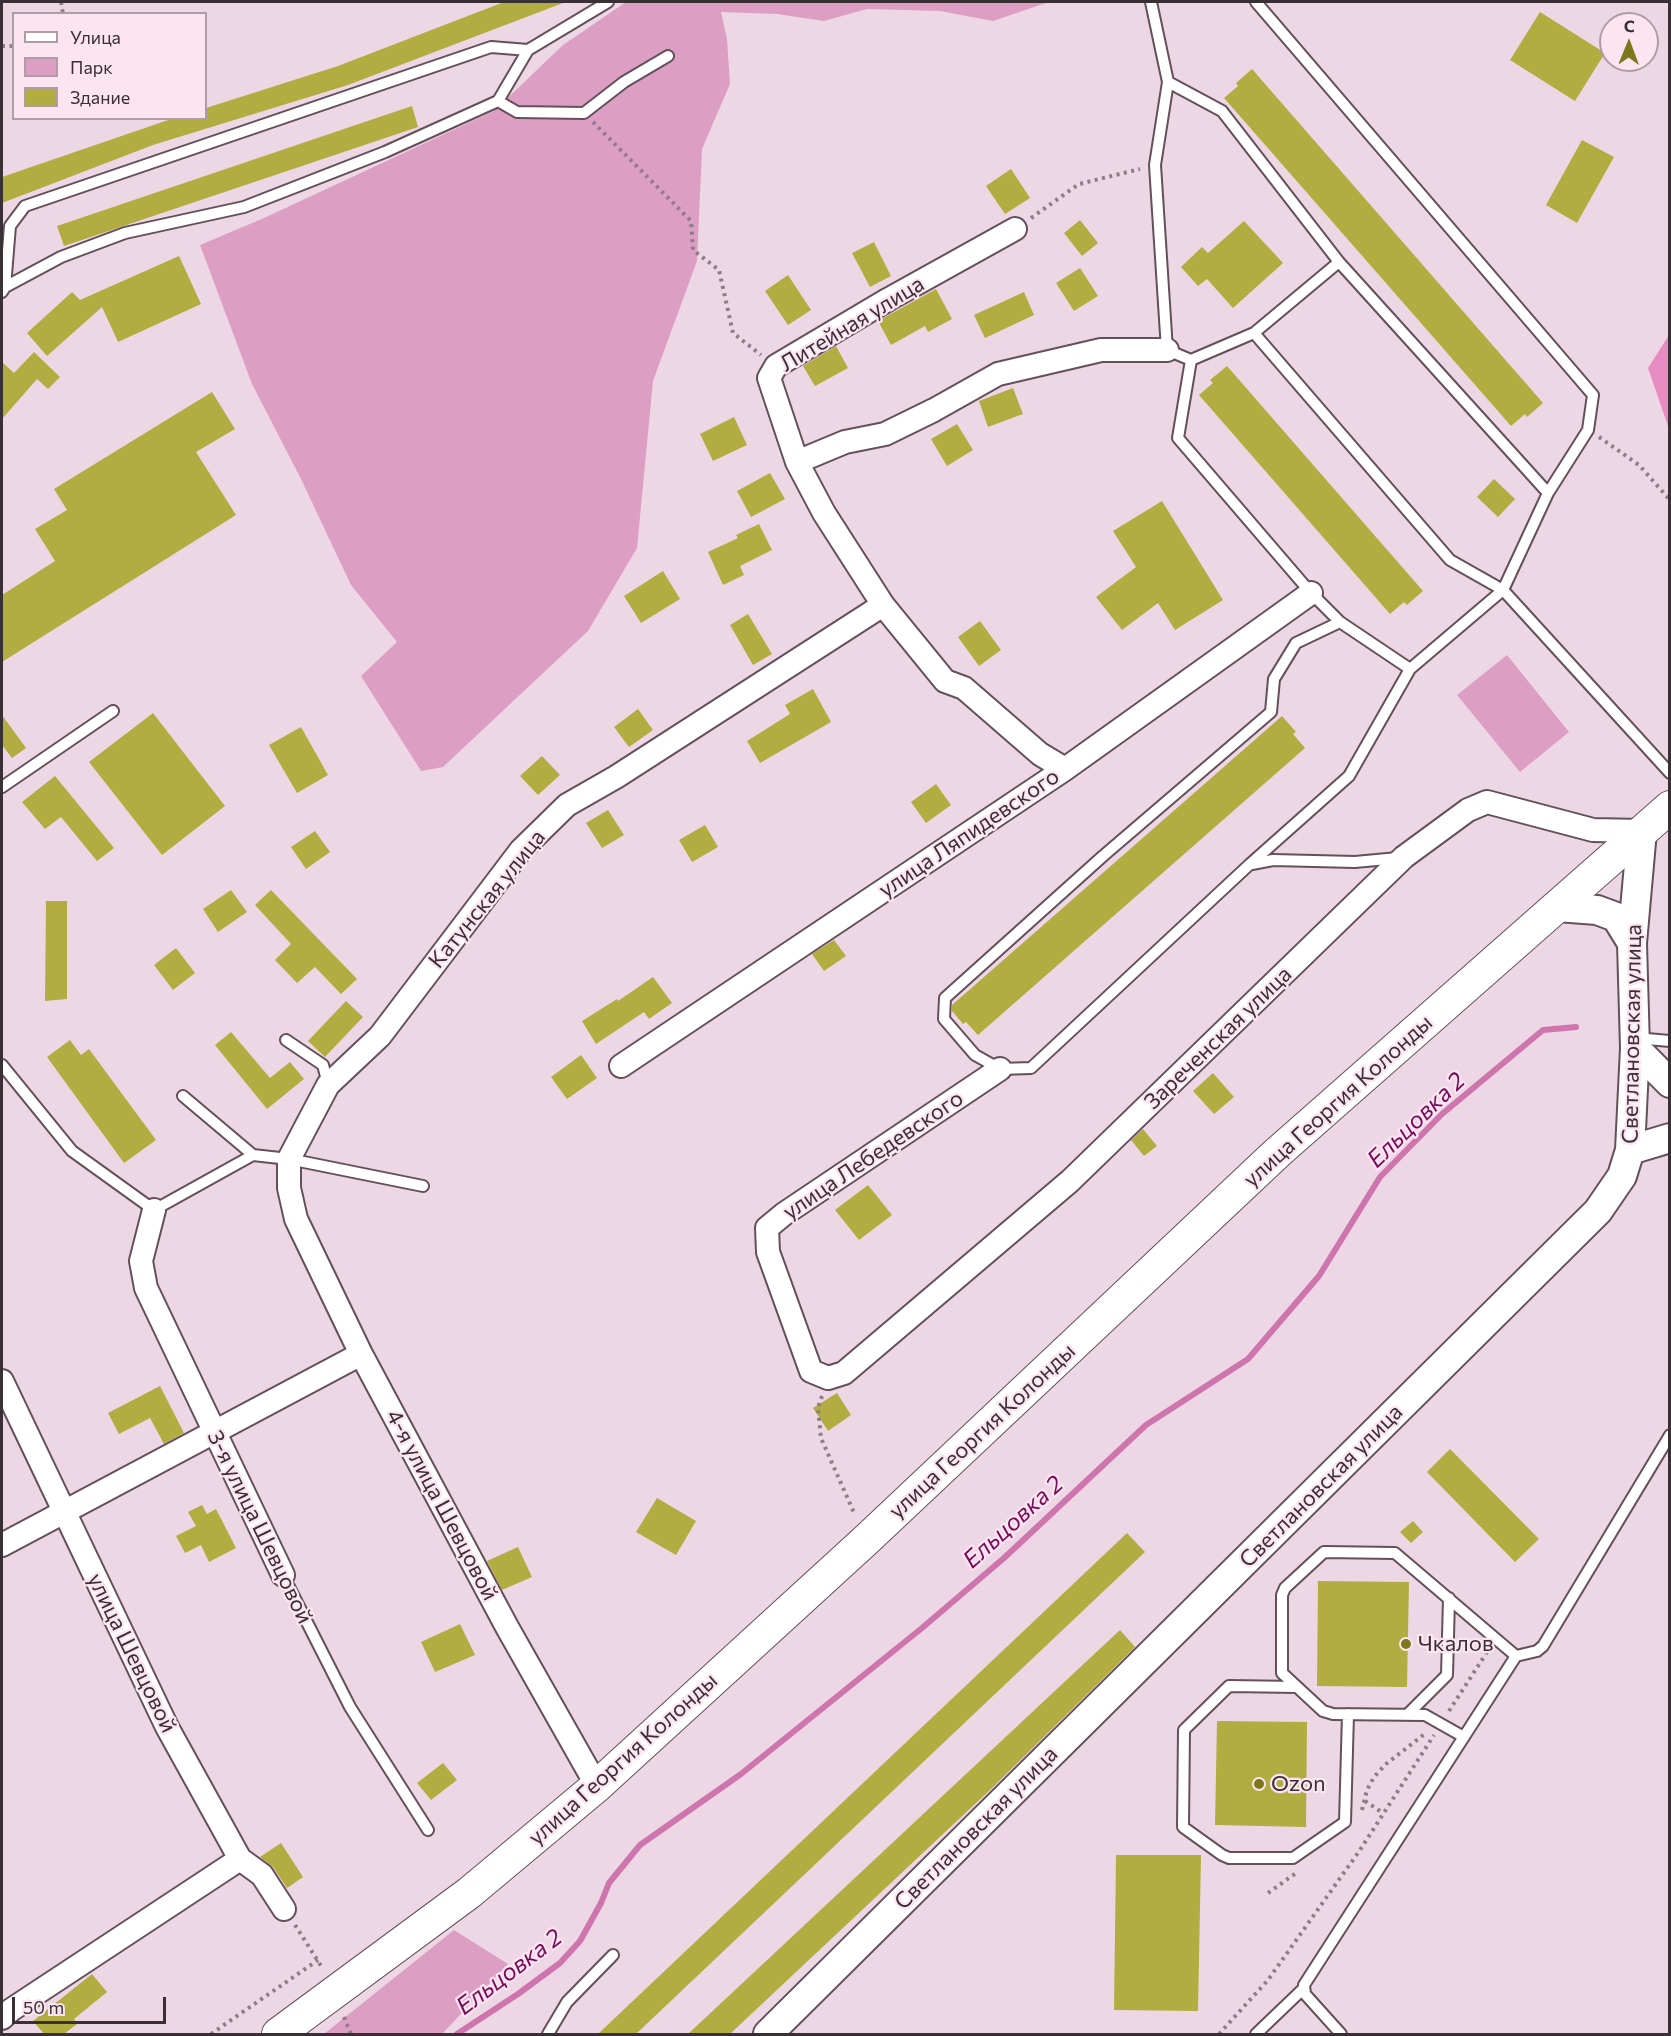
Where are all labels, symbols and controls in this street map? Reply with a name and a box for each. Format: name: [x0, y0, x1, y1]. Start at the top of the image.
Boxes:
legend: [12, 12, 207, 120]
north arrow: [1599, 12, 1659, 72]
text: С: [1624, 16, 1635, 35]
text: Улица: [70, 26, 121, 48]
text: Парк: [70, 56, 113, 78]
text: Здание: [70, 86, 130, 108]
street label: Литейная улица: [775, 271, 929, 377]
street label: улица Ляпидевского: [874, 763, 1064, 903]
street label: Катунская улица: [423, 824, 551, 974]
street label: Светлановская улица: [1617, 924, 1647, 1144]
street label: Зареченская улица: [1139, 961, 1297, 1115]
street label: улица Георгия Колонды: [1238, 1009, 1438, 1193]
water label: Ельцовка 2: [1361, 1066, 1471, 1174]
street label: улица Лебедевского: [778, 1085, 968, 1225]
street label: улица Георгия Колонды: [883, 1338, 1081, 1524]
street label: Светлановская улица: [1234, 1399, 1408, 1573]
street label: 4-я улица Шевцовой: [381, 1405, 503, 1605]
street label: 3-я улица Шевцовой: [202, 1426, 318, 1628]
water label: Ельцовка 2: [957, 1470, 1069, 1574]
street label: улица Шевцовой: [82, 1569, 182, 1737]
place label: Чкалов: [1418, 1631, 1494, 1657]
marker: Чкалов: [1399, 1637, 1413, 1651]
street label: улица Георгия Колонды: [523, 1667, 723, 1851]
street label: Светлановская улица: [889, 1741, 1063, 1915]
place label: Ozon: [1271, 1771, 1326, 1797]
marker: Ozon: [1252, 1777, 1266, 1791]
water label: Ельцовка 2: [451, 1923, 567, 2021]
scale bar: [15, 1985, 170, 2023]
text: 50 m: [23, 1996, 64, 2018]

